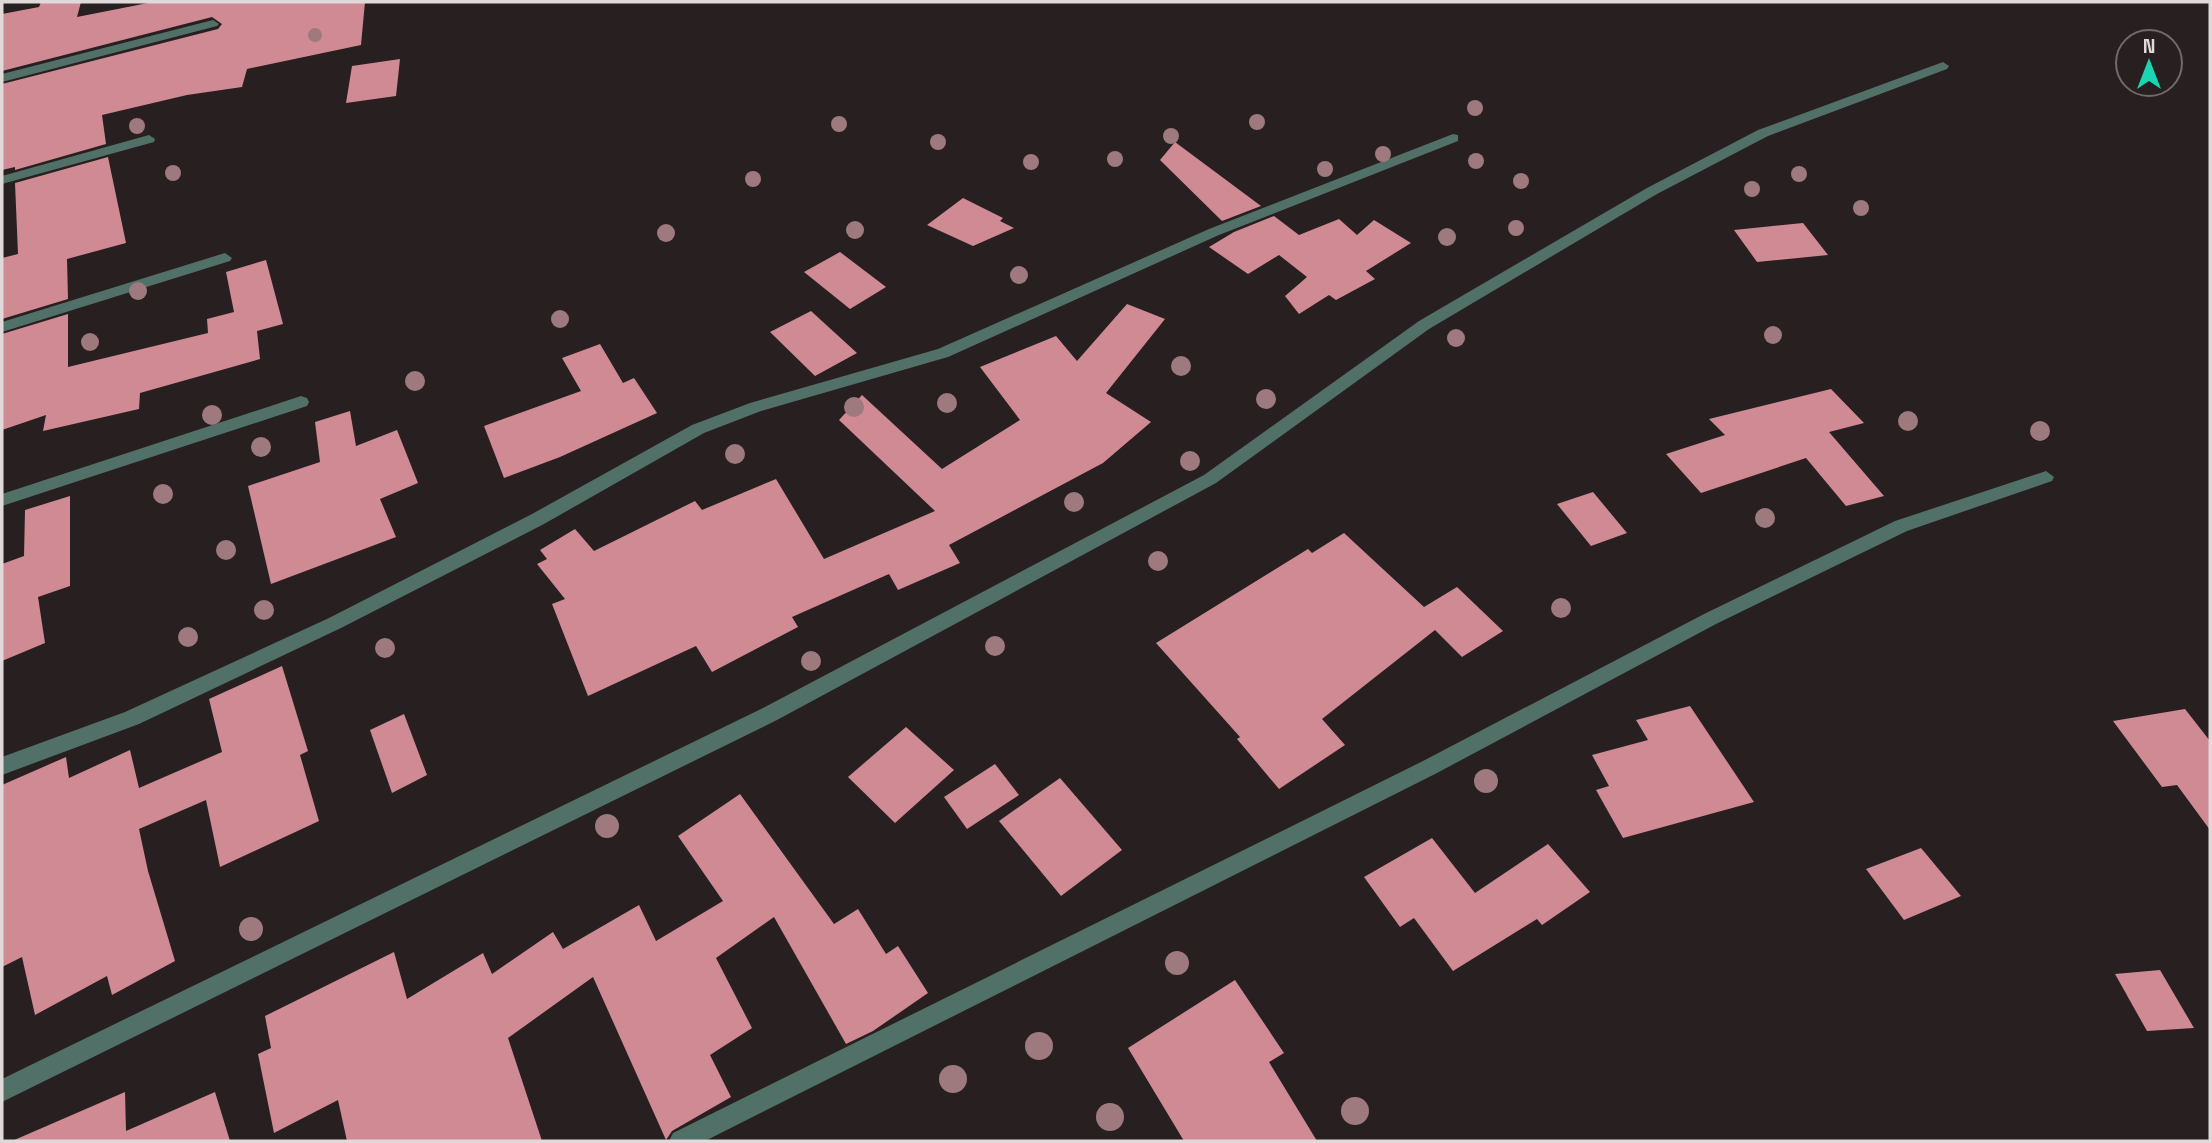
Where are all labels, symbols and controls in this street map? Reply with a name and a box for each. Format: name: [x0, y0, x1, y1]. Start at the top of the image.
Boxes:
north arrow: [2114, 28, 2184, 98]
text: N: [2143, 34, 2155, 59]

